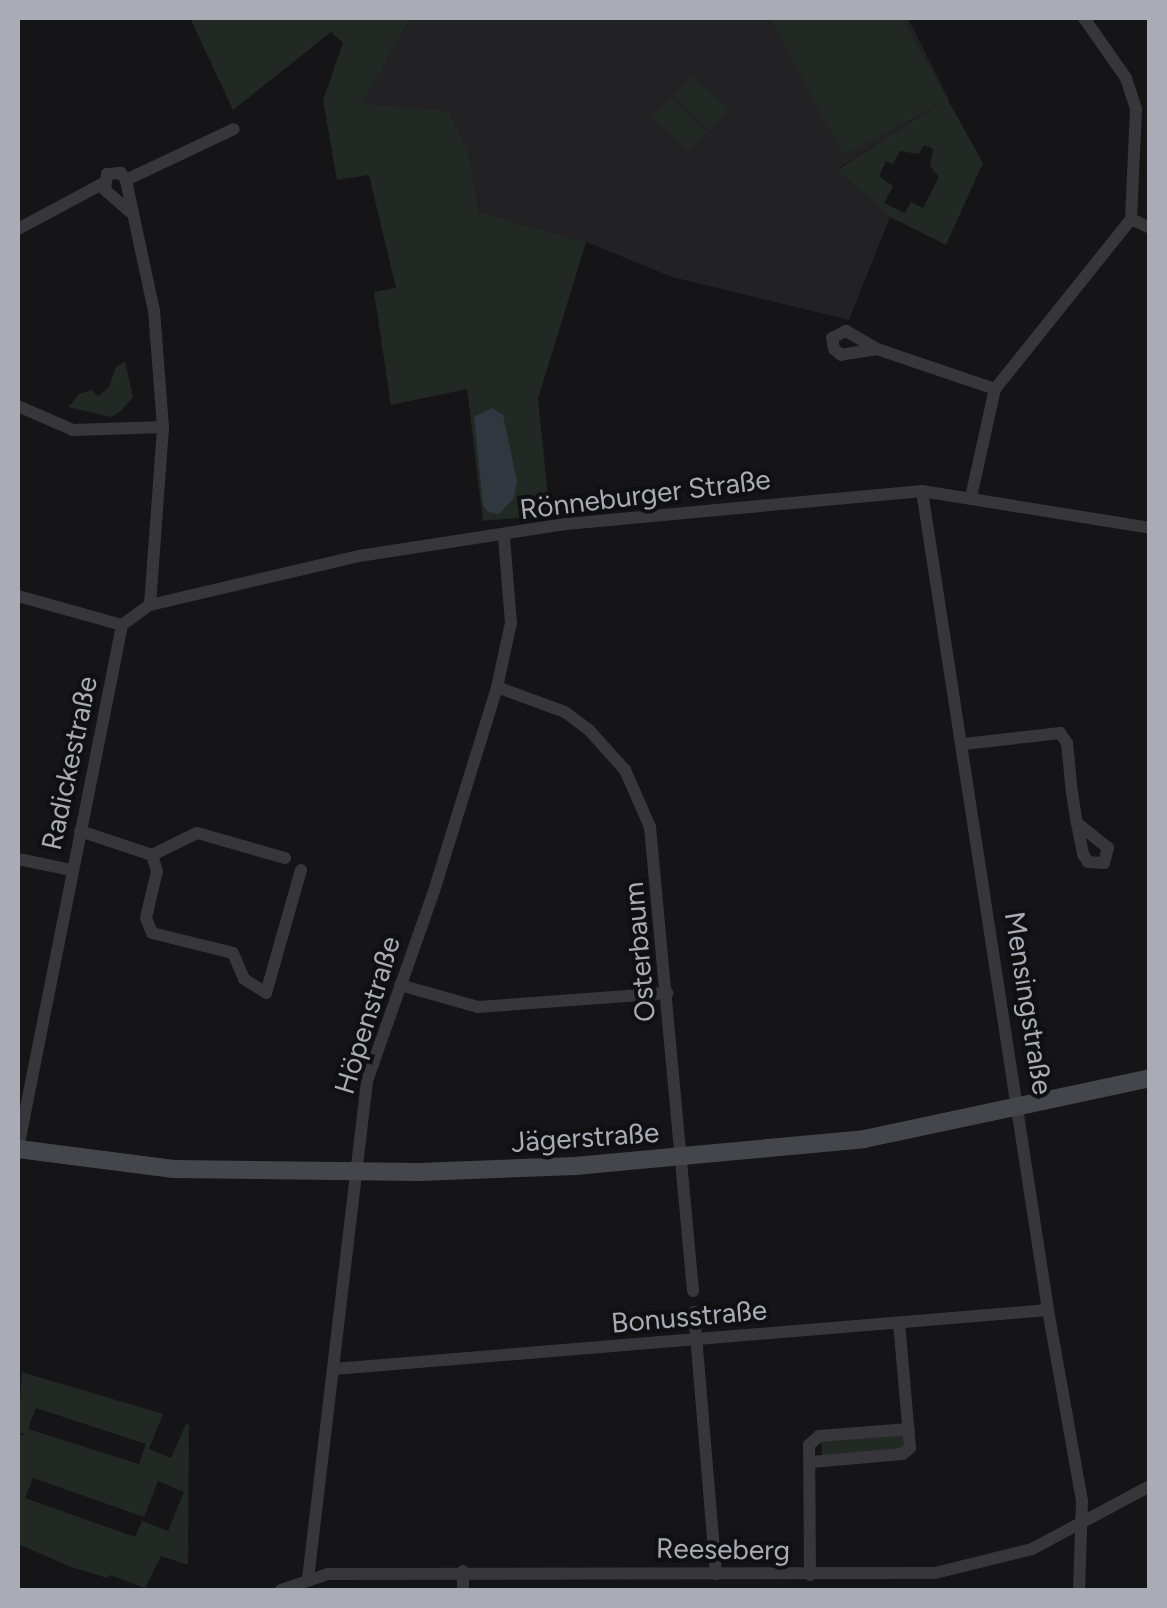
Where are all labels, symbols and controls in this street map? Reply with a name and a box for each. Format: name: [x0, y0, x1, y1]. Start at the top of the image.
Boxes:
street label: Rönneburger Straße: [518, 462, 772, 526]
street label: Radickestraße: [34, 673, 104, 853]
street label: Osterbaum: [616, 881, 662, 1023]
street label: Mensingstraße: [998, 909, 1060, 1097]
street label: Höpenstraße: [327, 932, 407, 1098]
street label: Jägerstraße: [510, 1115, 660, 1159]
street label: Bonusstraße: [610, 1292, 768, 1340]
street label: Reeseberg: [656, 1531, 790, 1567]

